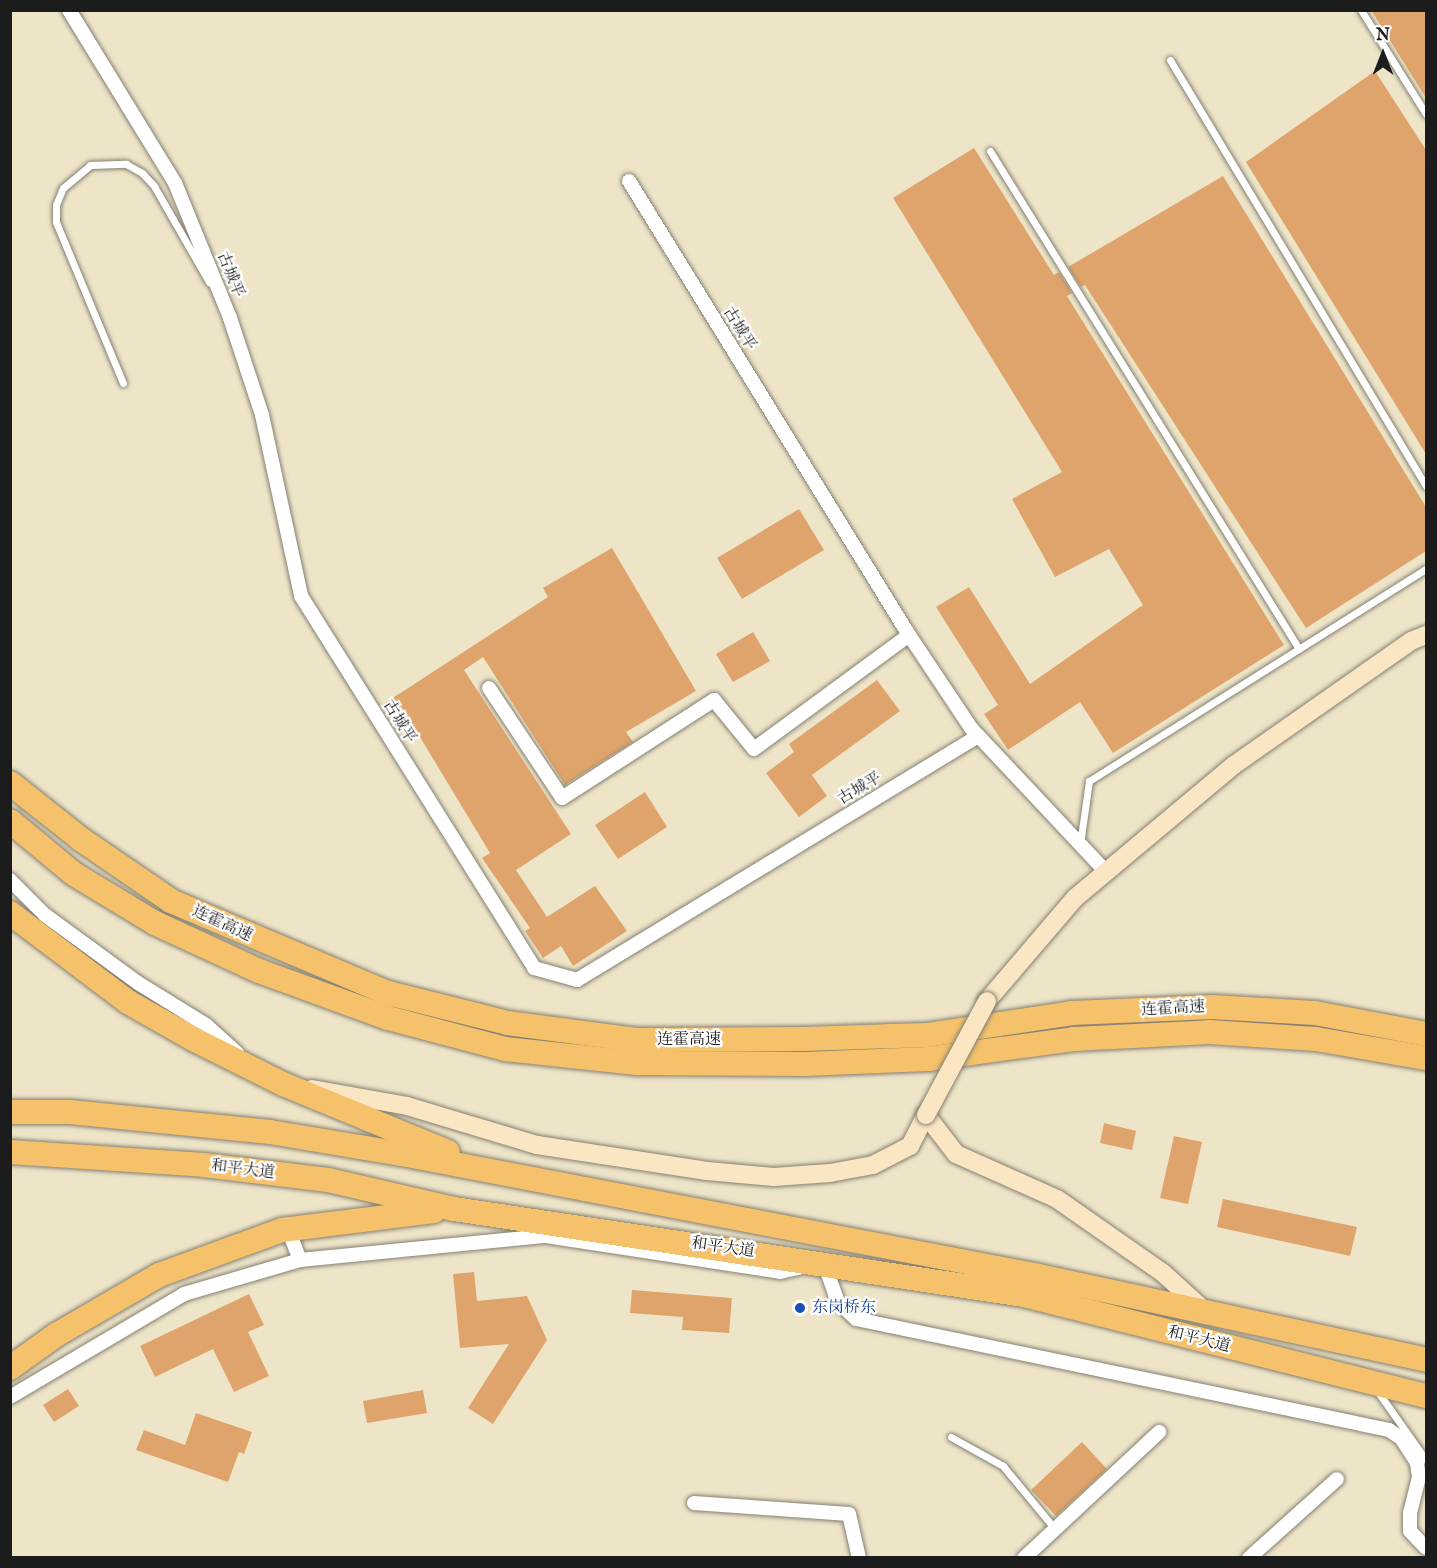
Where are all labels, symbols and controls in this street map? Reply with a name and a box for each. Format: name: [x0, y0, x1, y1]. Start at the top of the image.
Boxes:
north arrow: [1353, 24, 1413, 84]
text: N: [1376, 26, 1390, 46]
street label: 古城平: [212, 249, 248, 301]
street label: 古城平: [718, 304, 760, 354]
street label: 古城平: [378, 697, 420, 747]
street label: 古城平: [834, 768, 886, 810]
street label: 连霍高速: [189, 902, 255, 946]
street label: 连霍高速: [1141, 998, 1205, 1020]
street label: 连霍高速: [657, 1030, 721, 1050]
street label: 和平大道: [210, 1157, 276, 1183]
street label: 和平大道: [690, 1234, 756, 1262]
place label: 东岗桥东: [812, 1298, 876, 1318]
marker: 东岗桥东: [793, 1301, 807, 1315]
street label: 和平大道: [1166, 1323, 1232, 1357]

